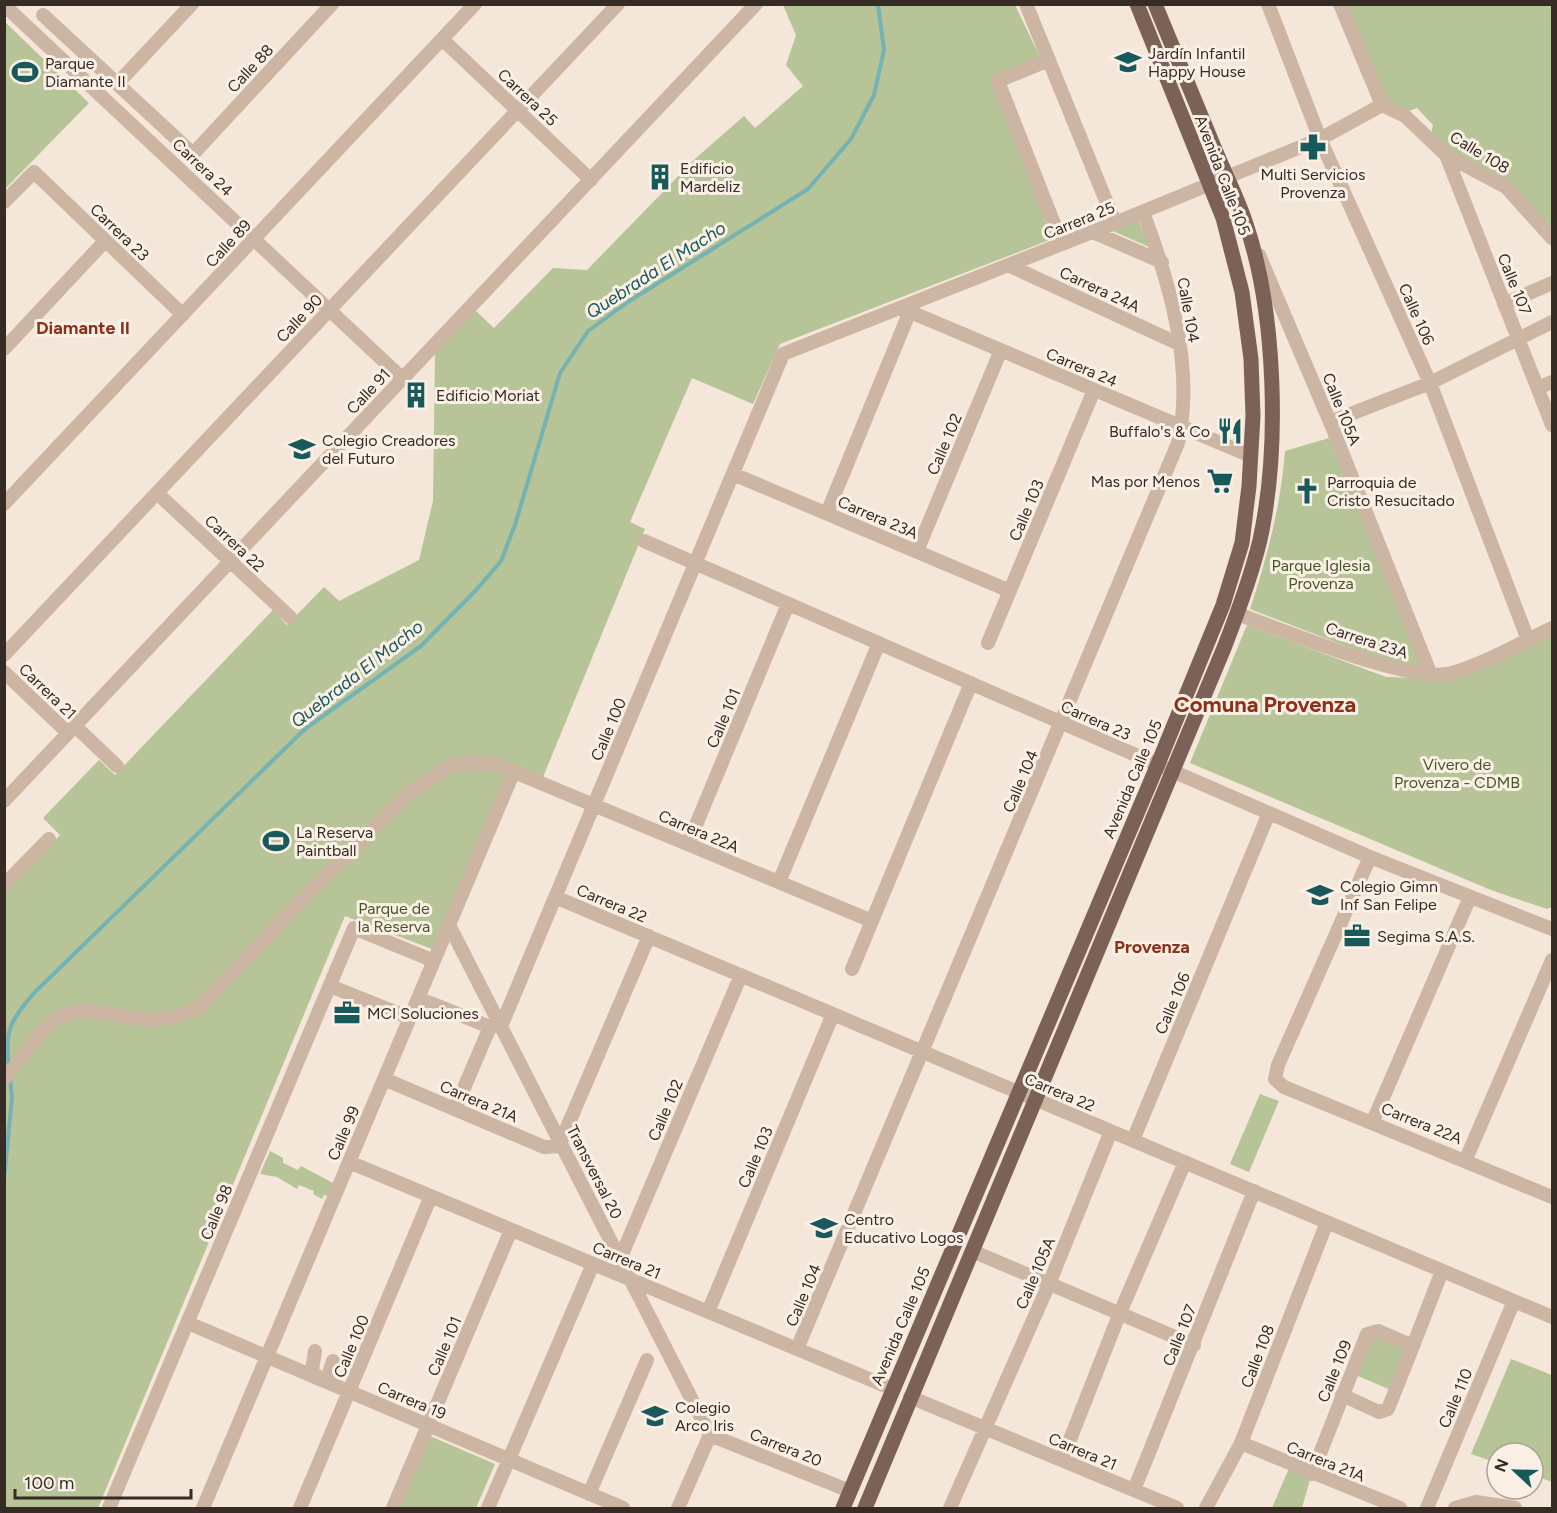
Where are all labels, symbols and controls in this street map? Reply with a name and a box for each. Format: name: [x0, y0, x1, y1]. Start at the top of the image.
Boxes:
street label: Calle 88: [223, 40, 277, 96]
place label: Jardín Infantil Happy House: [1148, 44, 1246, 81]
school or university icon: Jardín Infantil Happy House: [1113, 47, 1143, 77]
place label: Parque Diamante II: [45, 54, 126, 91]
sports icon: Parque Diamante II: [10, 57, 40, 87]
street label: Carrera 25: [494, 65, 562, 130]
street label: Avenida Calle 105: [1191, 112, 1254, 238]
street label: Calle 108: [1447, 127, 1513, 178]
pharmacy icon: Multi Servicios Provenza: [1298, 132, 1328, 162]
street label: Carrera 24: [169, 135, 237, 200]
place label: Edificio Mardeliz: [680, 159, 740, 196]
building icon: Edificio Mardeliz: [645, 162, 675, 192]
place label: Multi Servicios Provenza: [1261, 165, 1365, 202]
street label: Carrera 25: [1041, 198, 1117, 243]
street label: Carrera 23: [86, 200, 153, 265]
street label: Calle 89: [202, 216, 255, 271]
water label: Quebrada El Macho: [582, 217, 730, 323]
street label: Calle 107: [1494, 251, 1536, 318]
street label: Carrera 24A: [1057, 263, 1143, 316]
street label: Calle 104: [1173, 276, 1204, 344]
street label: Calle 106: [1395, 280, 1439, 348]
street label: Calle 90: [272, 290, 326, 346]
district label: Diamante II: [36, 317, 130, 339]
street label: Carrera 24: [1043, 344, 1120, 391]
street label: Calle 91: [343, 365, 394, 418]
street label: Calle 105A: [1318, 370, 1365, 448]
building icon: Edificio Moriat: [401, 380, 431, 410]
place label: Edificio Moriat: [436, 386, 540, 405]
street label: Calle 102: [923, 410, 966, 478]
restaurant icon: Buffalo's & Co: [1215, 416, 1245, 446]
place label: Buffalo's & Co: [1109, 422, 1210, 441]
place label: Colegio Creadores del Futuro: [322, 431, 456, 468]
school or university icon: Colegio Creadores del Futuro: [287, 434, 317, 464]
supermarket icon: Mas por Menos: [1205, 466, 1235, 496]
place label: Mas por Menos: [1091, 472, 1200, 491]
place label: Parroquia de Cristo Resucitado: [1327, 473, 1455, 510]
church icon: Parroquia de Cristo Resucitado: [1292, 476, 1322, 506]
street label: Calle 103: [1005, 477, 1048, 544]
street label: Carrera 23A: [835, 492, 921, 543]
street label: Carrera 22: [201, 511, 268, 576]
park label: Parque Iglesia Provenza: [1272, 556, 1370, 593]
water label: Quebrada El Macho: [286, 615, 428, 733]
street label: Carrera 23A: [1323, 618, 1410, 663]
street label: Carrera 21: [15, 659, 80, 723]
street label: Calle 101: [702, 686, 744, 751]
district label: Comuna Provenza: [1174, 691, 1356, 718]
street label: Calle 100: [587, 695, 630, 764]
street label: Carrera 23: [1058, 697, 1134, 744]
street label: Avenida Calle 105: [1099, 717, 1166, 841]
street label: Calle 104: [999, 747, 1042, 815]
park label: Vivero de Provenza - CDMB: [1394, 755, 1520, 792]
street label: Carrera 22A: [656, 806, 742, 857]
place label: La Reserva Paintball: [296, 823, 373, 860]
sports icon: La Reserva Paintball: [261, 826, 291, 856]
place label: Colegio Gimn Inf San Felipe: [1340, 877, 1438, 914]
street label: Carrera 22: [574, 880, 650, 927]
school or university icon: Colegio Gimn Inf San Felipe: [1305, 880, 1335, 910]
park label: Parque de la Reserva: [358, 899, 430, 936]
office icon: Segima S.A.S.: [1342, 921, 1372, 951]
place label: Segima S.A.S.: [1377, 927, 1475, 946]
district label: Provenza: [1114, 936, 1190, 958]
street label: Calle 106: [1151, 969, 1194, 1037]
office icon: MCI Soluciones: [332, 998, 362, 1028]
place label: MCI Soluciones: [367, 1004, 479, 1023]
street label: Carrera 22: [1022, 1069, 1098, 1116]
street label: Carrera 21A: [437, 1076, 521, 1127]
street label: Calle 102: [644, 1076, 687, 1144]
street label: Carrera 22A: [1379, 1099, 1465, 1148]
street label: Calle 99: [323, 1103, 363, 1163]
street label: Transversal 20: [563, 1122, 626, 1222]
street label: Calle 103: [734, 1124, 777, 1191]
street label: Calle 98: [196, 1182, 237, 1243]
place label: Centro Educativo Logos: [844, 1210, 963, 1247]
school or university icon: Centro Educativo Logos: [809, 1213, 839, 1243]
street label: Calle 105A: [1012, 1234, 1059, 1312]
street label: Carrera 21: [590, 1238, 664, 1283]
street label: Calle 104: [782, 1261, 825, 1329]
street label: Avenida Calle 105: [867, 1264, 934, 1388]
street label: Calle 107: [1159, 1301, 1201, 1369]
street label: Calle 100: [330, 1312, 373, 1381]
street label: Calle 101: [423, 1314, 465, 1379]
street label: Calle 108: [1237, 1322, 1278, 1390]
street label: Calle 109: [1313, 1337, 1356, 1405]
street label: Calle 110: [1434, 1366, 1476, 1431]
street label: Carrera 19: [375, 1378, 449, 1423]
place label: Colegio Arco Iris: [675, 1398, 734, 1435]
school or university icon: Colegio Arco Iris: [640, 1401, 670, 1431]
street label: Carrera 20: [747, 1424, 825, 1471]
street label: Carrera 21: [1046, 1429, 1120, 1474]
street label: Carrera 21A: [1284, 1437, 1368, 1486]
north arrow: [1485, 1441, 1545, 1501]
text: N: [1490, 1456, 1513, 1475]
scale bar: [15, 1462, 190, 1500]
text: 100 m: [24, 1472, 74, 1494]

